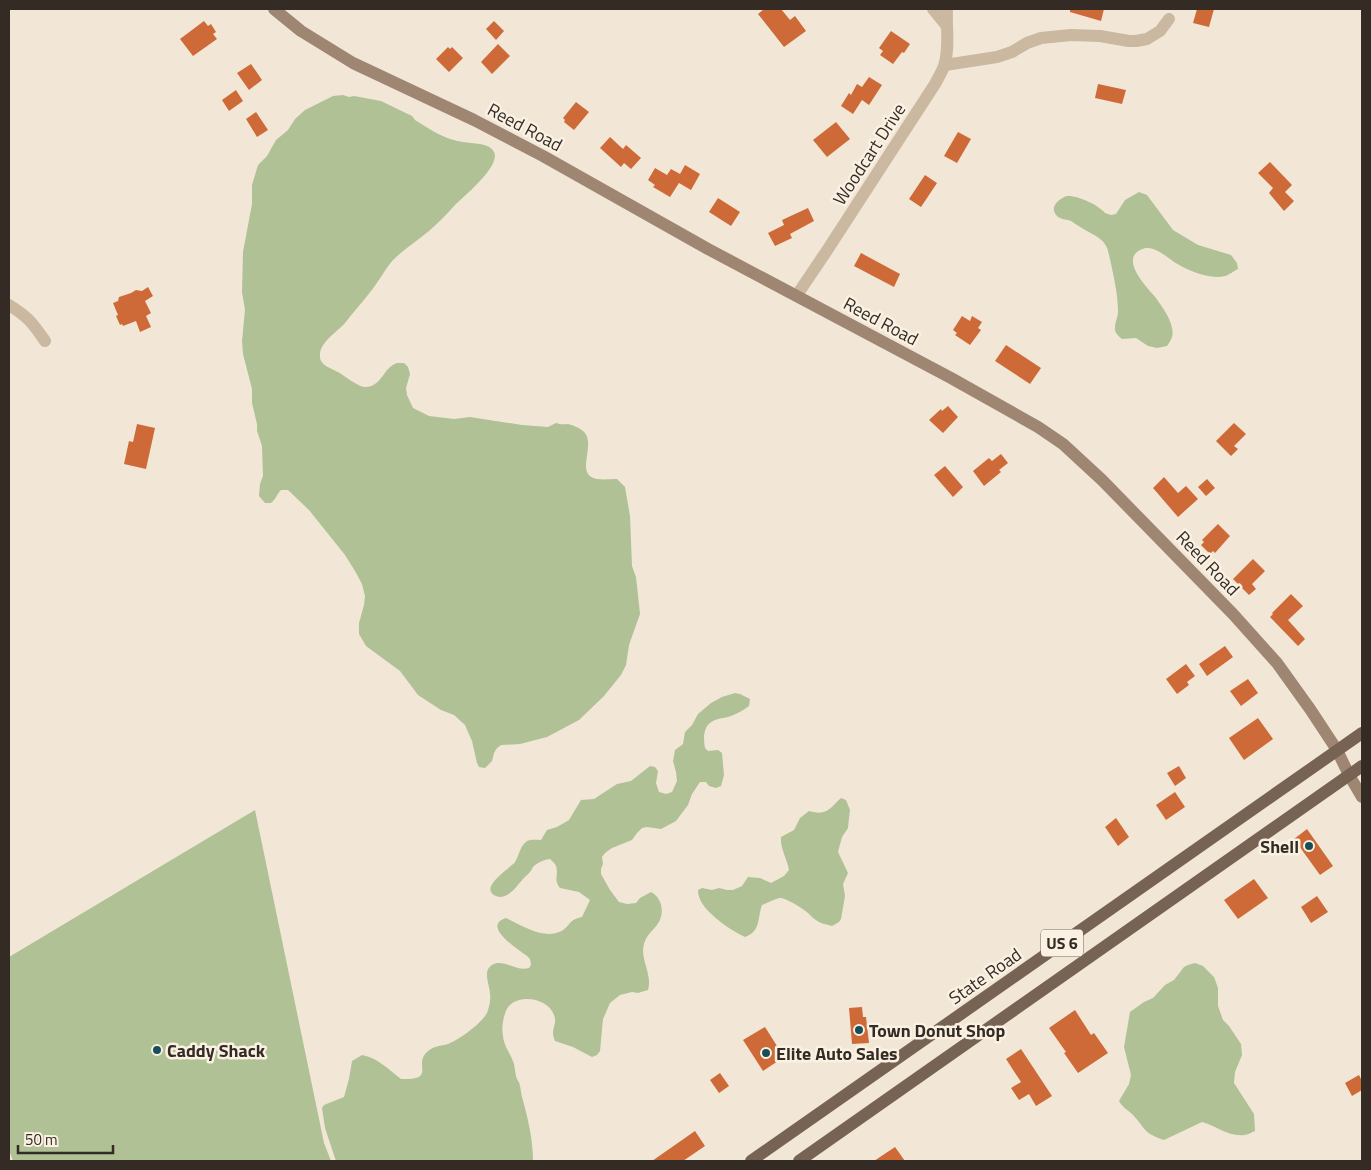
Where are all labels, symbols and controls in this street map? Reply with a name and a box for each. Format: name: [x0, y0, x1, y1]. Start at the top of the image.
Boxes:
street label: Reed Road: [483, 96, 567, 158]
street label: Woodcart Drive: [826, 98, 912, 210]
street label: Reed Road: [839, 290, 923, 352]
street label: Reed Road: [1170, 524, 1246, 602]
place label: Shell: [1260, 833, 1299, 860]
marker: Shell: [1303, 840, 1315, 852]
road number: US 6: [1041, 930, 1083, 956]
street label: State Road: [943, 941, 1027, 1011]
place label: Town Donut Shop: [869, 1017, 1005, 1044]
marker: Town Donut Shop: [853, 1024, 865, 1036]
place label: Caddy Shack: [167, 1037, 266, 1064]
place label: Elite Auto Sales: [776, 1040, 898, 1067]
marker: Caddy Shack: [151, 1044, 163, 1056]
marker: Elite Auto Sales: [760, 1047, 772, 1059]
scale bar: [18, 1122, 112, 1154]
text: 50 m: [25, 1128, 58, 1151]

